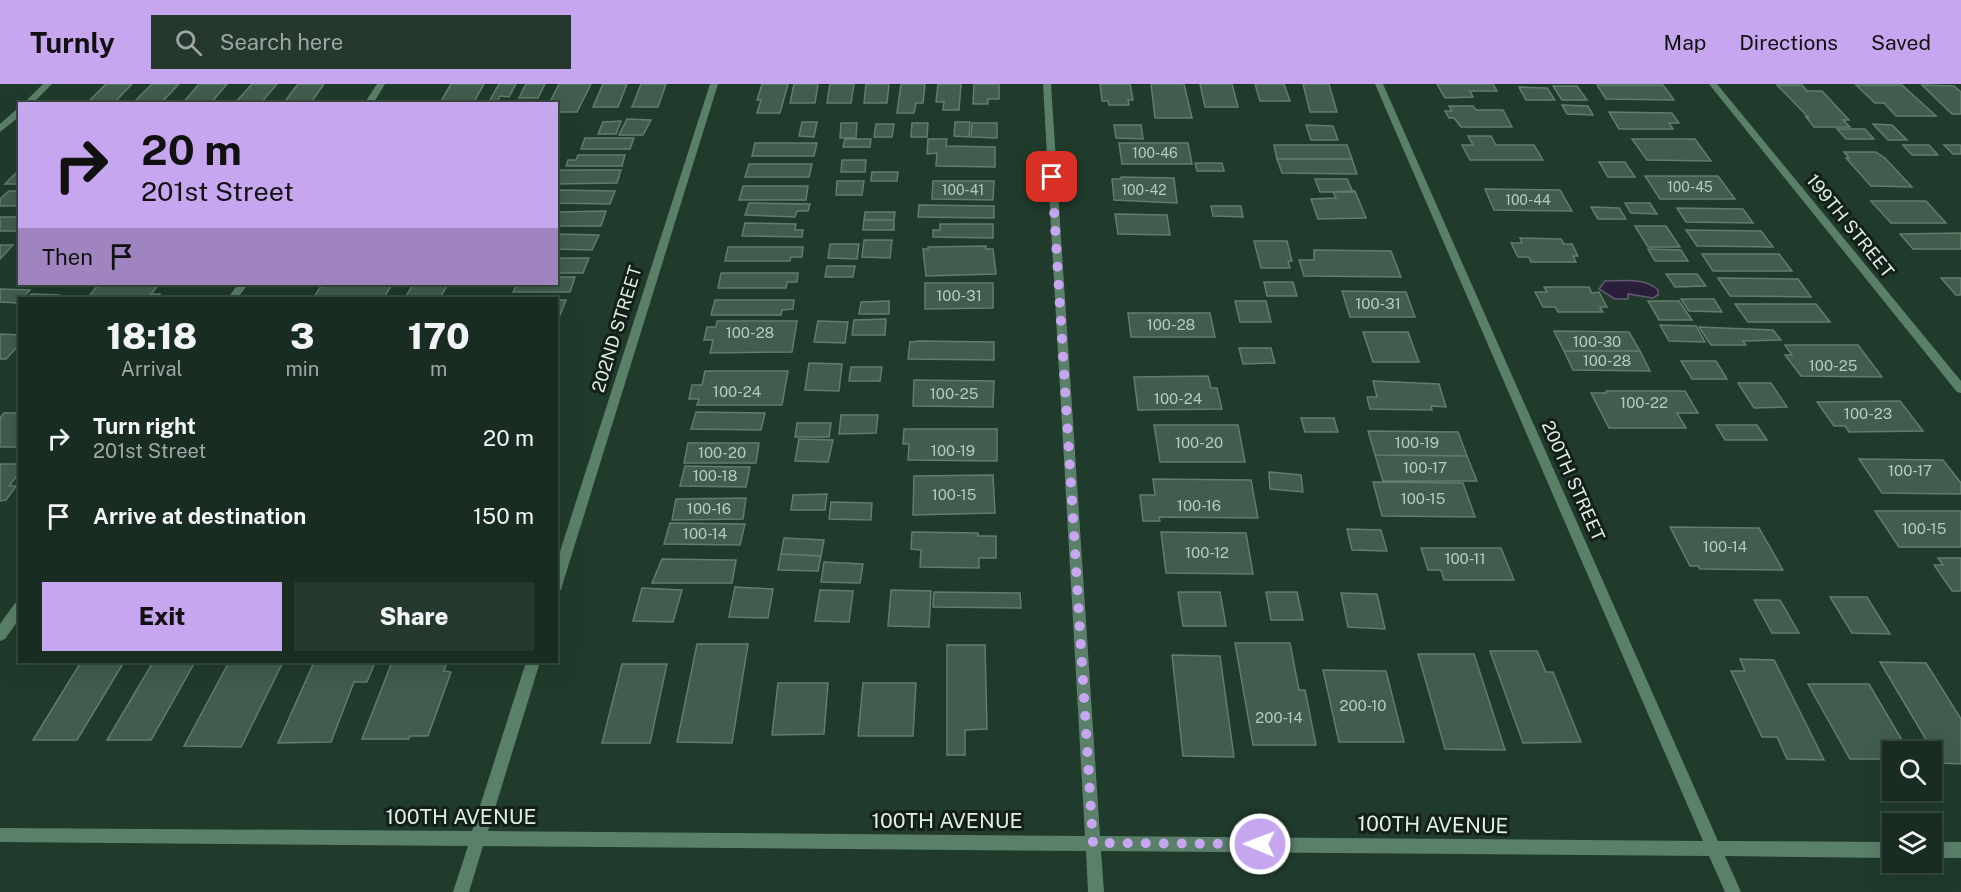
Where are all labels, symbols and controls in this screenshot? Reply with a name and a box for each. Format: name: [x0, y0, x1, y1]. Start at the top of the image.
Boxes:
search box: [151, 15, 571, 69]
text: Turnly: [30, 26, 115, 59]
icon: search: [172, 26, 205, 59]
text: Search here: [220, 29, 343, 55]
text: Map: [1664, 30, 1706, 55]
text: Directions: [1739, 30, 1838, 55]
text: Saved: [1871, 30, 1931, 55]
text: 20 m: [141, 125, 242, 174]
icon: right: [42, 126, 120, 204]
house number: 100-46: [1132, 145, 1178, 161]
pin: [1026, 151, 1077, 202]
icon: arrive: [1035, 160, 1068, 193]
street label: 199TH STREET: [1802, 170, 1899, 282]
text: 201st Street: [141, 175, 294, 207]
house number: 100-45: [1667, 179, 1713, 195]
house number: 100-41: [942, 182, 984, 198]
house number: 100-42: [1121, 182, 1167, 198]
house number: 100-44: [1505, 192, 1551, 208]
icon: arrive: [105, 240, 138, 273]
text: Then: [42, 244, 93, 270]
street label: 202ND STREET: [587, 263, 646, 395]
house number: 100-31: [936, 287, 982, 304]
house number: 100-31: [1355, 295, 1401, 312]
text: 18:18: [106, 315, 197, 357]
text: 3: [290, 315, 315, 357]
text: 170: [407, 315, 470, 357]
house number: 100-28: [1147, 316, 1195, 333]
house number: 100-28: [726, 324, 774, 341]
house number: 100-30: [1573, 333, 1621, 350]
house number: 100-28: [1583, 352, 1631, 369]
text: Arrival: [121, 357, 183, 381]
text: min: [285, 357, 319, 381]
text: m: [430, 357, 447, 381]
house number: 100-25: [1809, 357, 1857, 374]
house number: 100-24: [713, 383, 761, 400]
house number: 100-25: [930, 385, 978, 402]
house number: 100-24: [1154, 390, 1202, 407]
house number: 100-22: [1620, 394, 1668, 411]
house number: 100-23: [1844, 405, 1892, 422]
text: Turn right: [93, 413, 196, 439]
street label: 200TH STREET: [1538, 417, 1610, 545]
icon: right: [42, 422, 75, 455]
text: 20 m: [483, 425, 534, 451]
house number: 100-20: [1175, 434, 1223, 451]
house number: 100-19: [1395, 434, 1439, 451]
text: 201st Street: [93, 439, 206, 463]
house number: 100-19: [931, 442, 975, 459]
house number: 100-20: [698, 444, 746, 461]
house number: 100-17: [1403, 459, 1447, 476]
house number: 100-17: [1888, 462, 1932, 479]
house number: 100-18: [693, 467, 737, 484]
house number: 100-15: [932, 486, 976, 503]
house number: 100-15: [1401, 490, 1445, 507]
house number: 100-16: [1177, 497, 1221, 514]
icon: arrive: [42, 500, 75, 533]
house number: 100-16: [687, 500, 731, 517]
text: Arrive at destination: [93, 503, 306, 529]
text: 150 m: [473, 503, 534, 529]
house number: 100-15: [1902, 520, 1946, 537]
house number: 100-14: [683, 525, 727, 542]
house number: 100-14: [1703, 538, 1747, 555]
house number: 100-12: [1185, 544, 1229, 561]
house number: 100-11: [1444, 550, 1486, 567]
button: Exit: [42, 582, 282, 651]
button: Share: [294, 582, 534, 651]
house number: 200-10: [1339, 697, 1387, 714]
house number: 200-14: [1255, 709, 1303, 726]
map controls: [1882, 741, 1942, 873]
button: search: [1882, 741, 1942, 801]
street label: 100TH AVENUE: [385, 804, 537, 829]
street label: 100TH AVENUE: [871, 808, 1023, 833]
street label: 100TH AVENUE: [1357, 811, 1509, 838]
position arrow: [1228, 812, 1292, 876]
button: layers: [1882, 813, 1942, 873]

